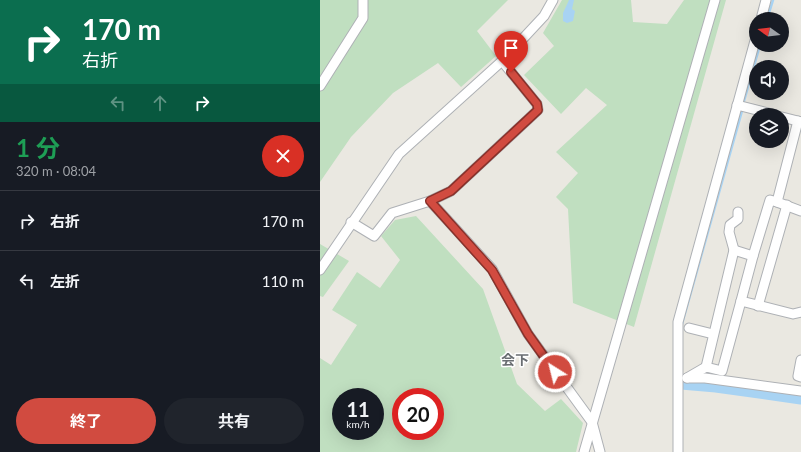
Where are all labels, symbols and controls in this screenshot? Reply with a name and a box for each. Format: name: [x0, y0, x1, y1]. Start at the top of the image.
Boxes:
text: 170 m: [82, 12, 161, 46]
north arrow: [749, 12, 789, 52]
map controls: [749, 12, 789, 148]
icon: right: [16, 16, 68, 68]
pin: [494, 31, 528, 72]
icon: arrive: [500, 37, 522, 59]
text: 右折: [82, 49, 118, 71]
button: sound: [749, 60, 789, 100]
icon: left: [107, 92, 129, 114]
icon: ahead: [149, 92, 171, 114]
icon: right: [191, 92, 213, 114]
button: layers: [749, 108, 789, 148]
text: 1 分: [16, 133, 60, 162]
button: close: [262, 135, 304, 177]
text: 320 m · 08:04: [16, 163, 96, 179]
icon: right: [16, 210, 38, 232]
text: 右折: [50, 212, 80, 230]
text: 170 m: [262, 212, 304, 230]
icon: left: [16, 270, 38, 292]
text: 左折: [50, 272, 80, 290]
text: 110 m: [262, 272, 304, 290]
district label: 会下: [501, 351, 529, 368]
position arrow: [534, 351, 576, 393]
speed limit sign: 20: [392, 388, 444, 440]
text: 11: [346, 397, 370, 421]
button: 終了: [16, 398, 156, 444]
button: 共有: [164, 398, 304, 444]
text: km/h: [346, 418, 370, 430]

